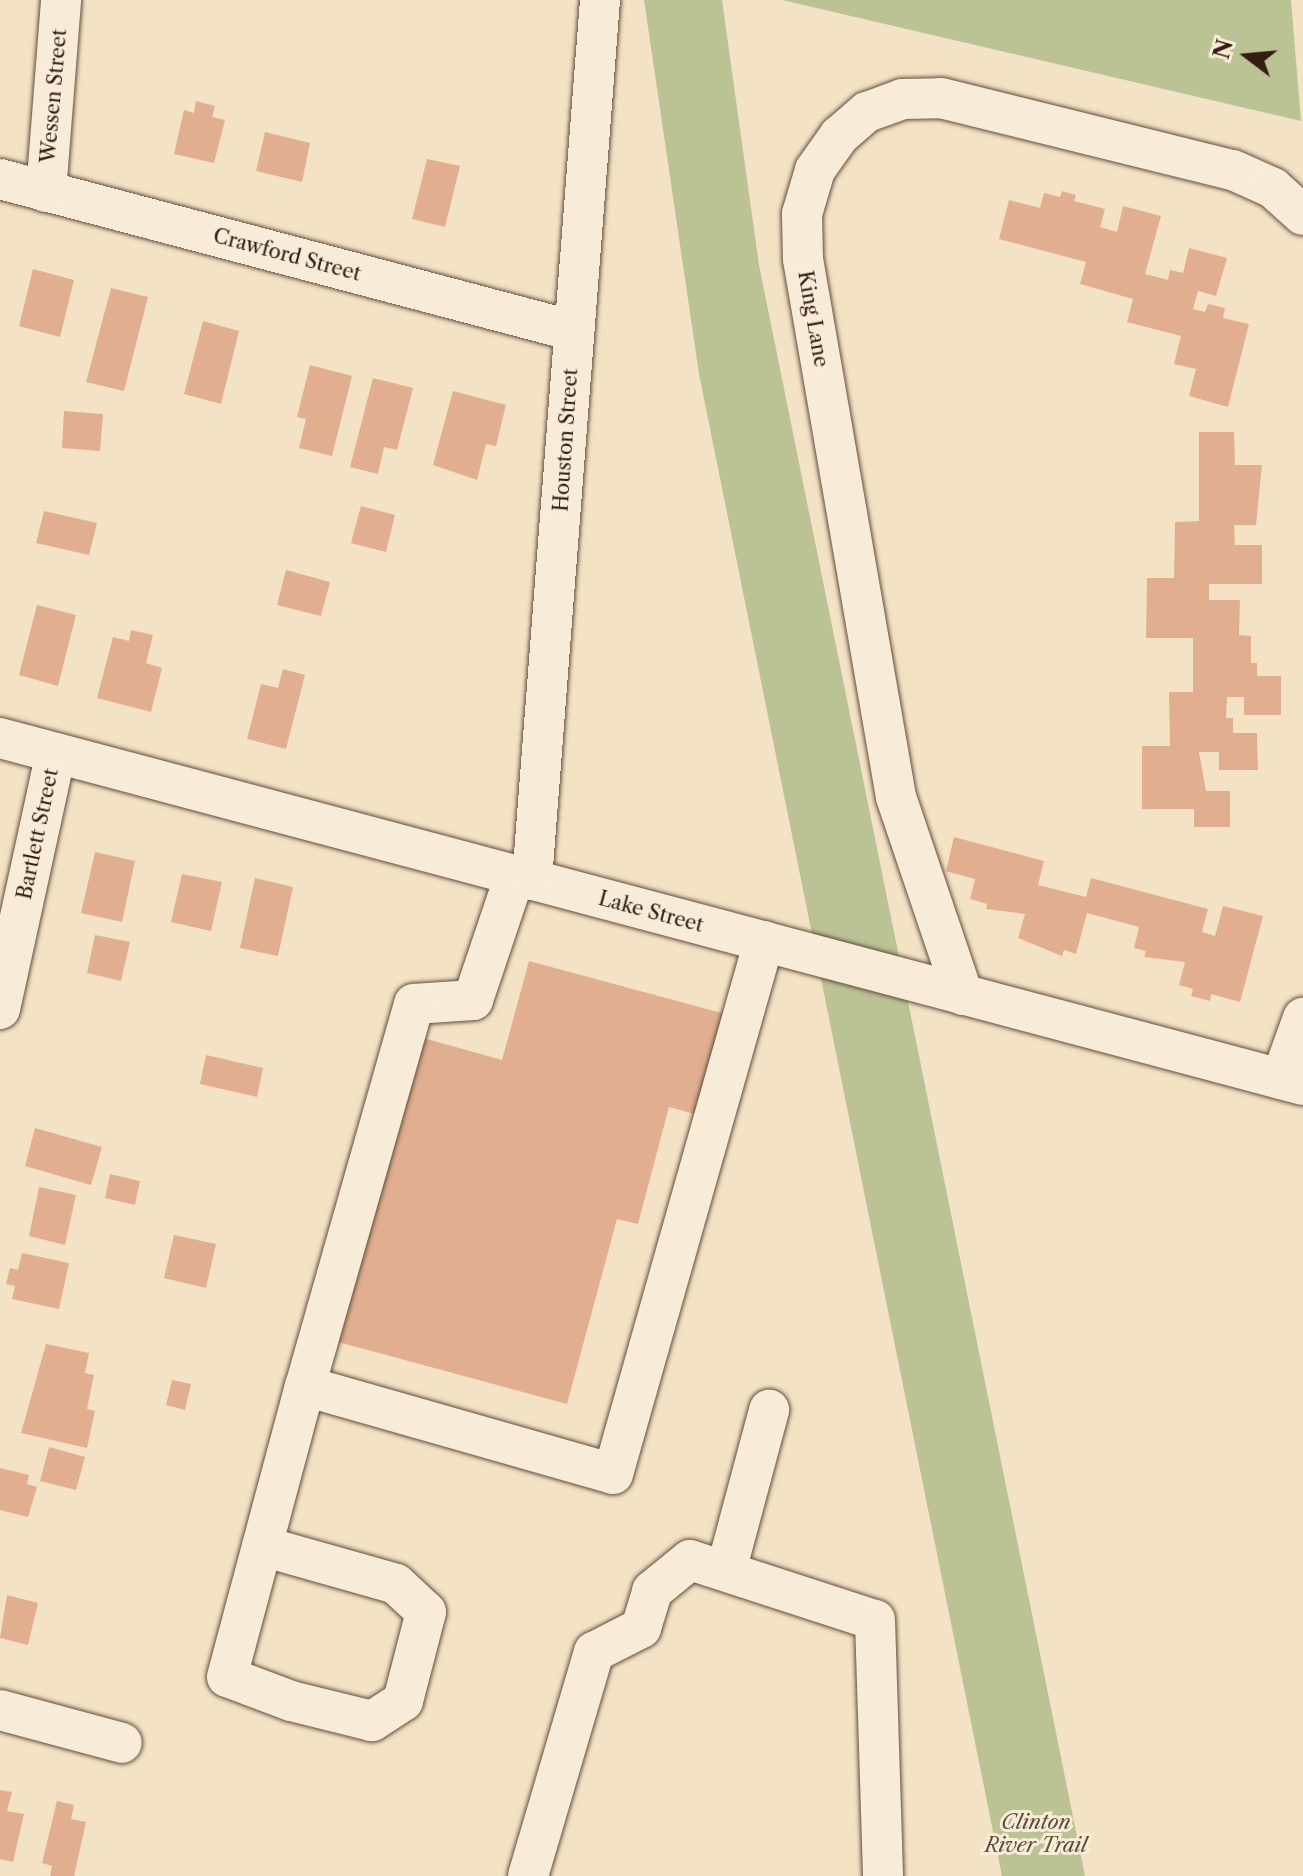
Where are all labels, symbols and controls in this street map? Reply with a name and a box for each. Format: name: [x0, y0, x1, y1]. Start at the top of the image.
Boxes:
north arrow: [1207, 16, 1287, 96]
street label: Wessen Street: [36, 28, 72, 164]
text: N: [1208, 36, 1239, 62]
street label: Crawford Street: [211, 224, 363, 286]
street label: King Lane: [793, 269, 833, 369]
street label: Houston Street: [549, 367, 583, 513]
street label: Bartlett Street: [12, 766, 64, 902]
street label: Lake Street: [596, 886, 706, 938]
park label: Clinton River Trail: [985, 1811, 1087, 1858]

